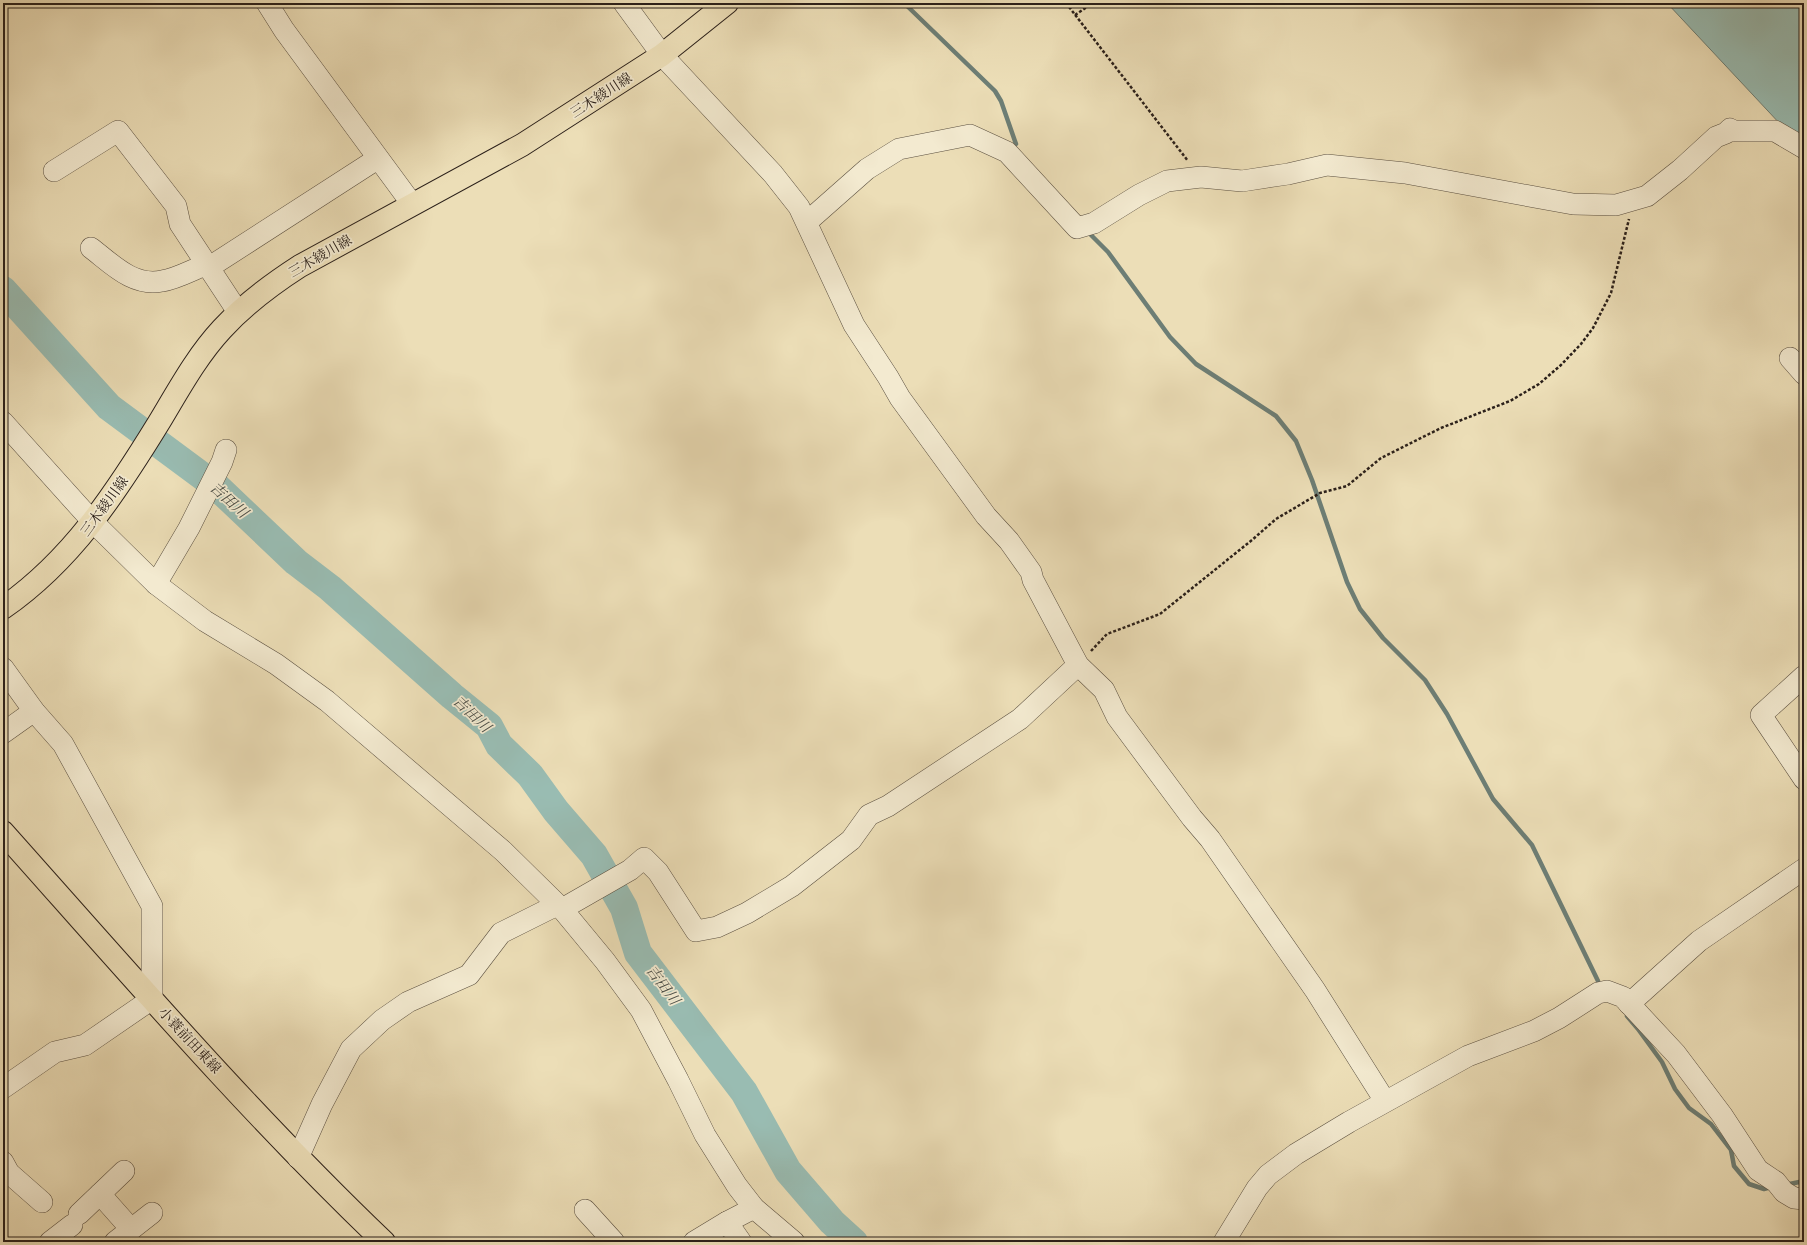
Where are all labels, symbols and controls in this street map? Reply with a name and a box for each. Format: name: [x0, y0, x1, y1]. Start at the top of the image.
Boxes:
street label: 三木綾川線: [567, 69, 636, 123]
street label: 三木綾川線: [286, 232, 356, 283]
street label: 三木綾川線: [77, 473, 133, 541]
water label: 吉田川: [204, 478, 253, 525]
water label: 吉田川: [447, 692, 496, 740]
water label: 吉田川: [640, 962, 685, 1012]
street label: 小蓑前田東線: [153, 1004, 224, 1078]

